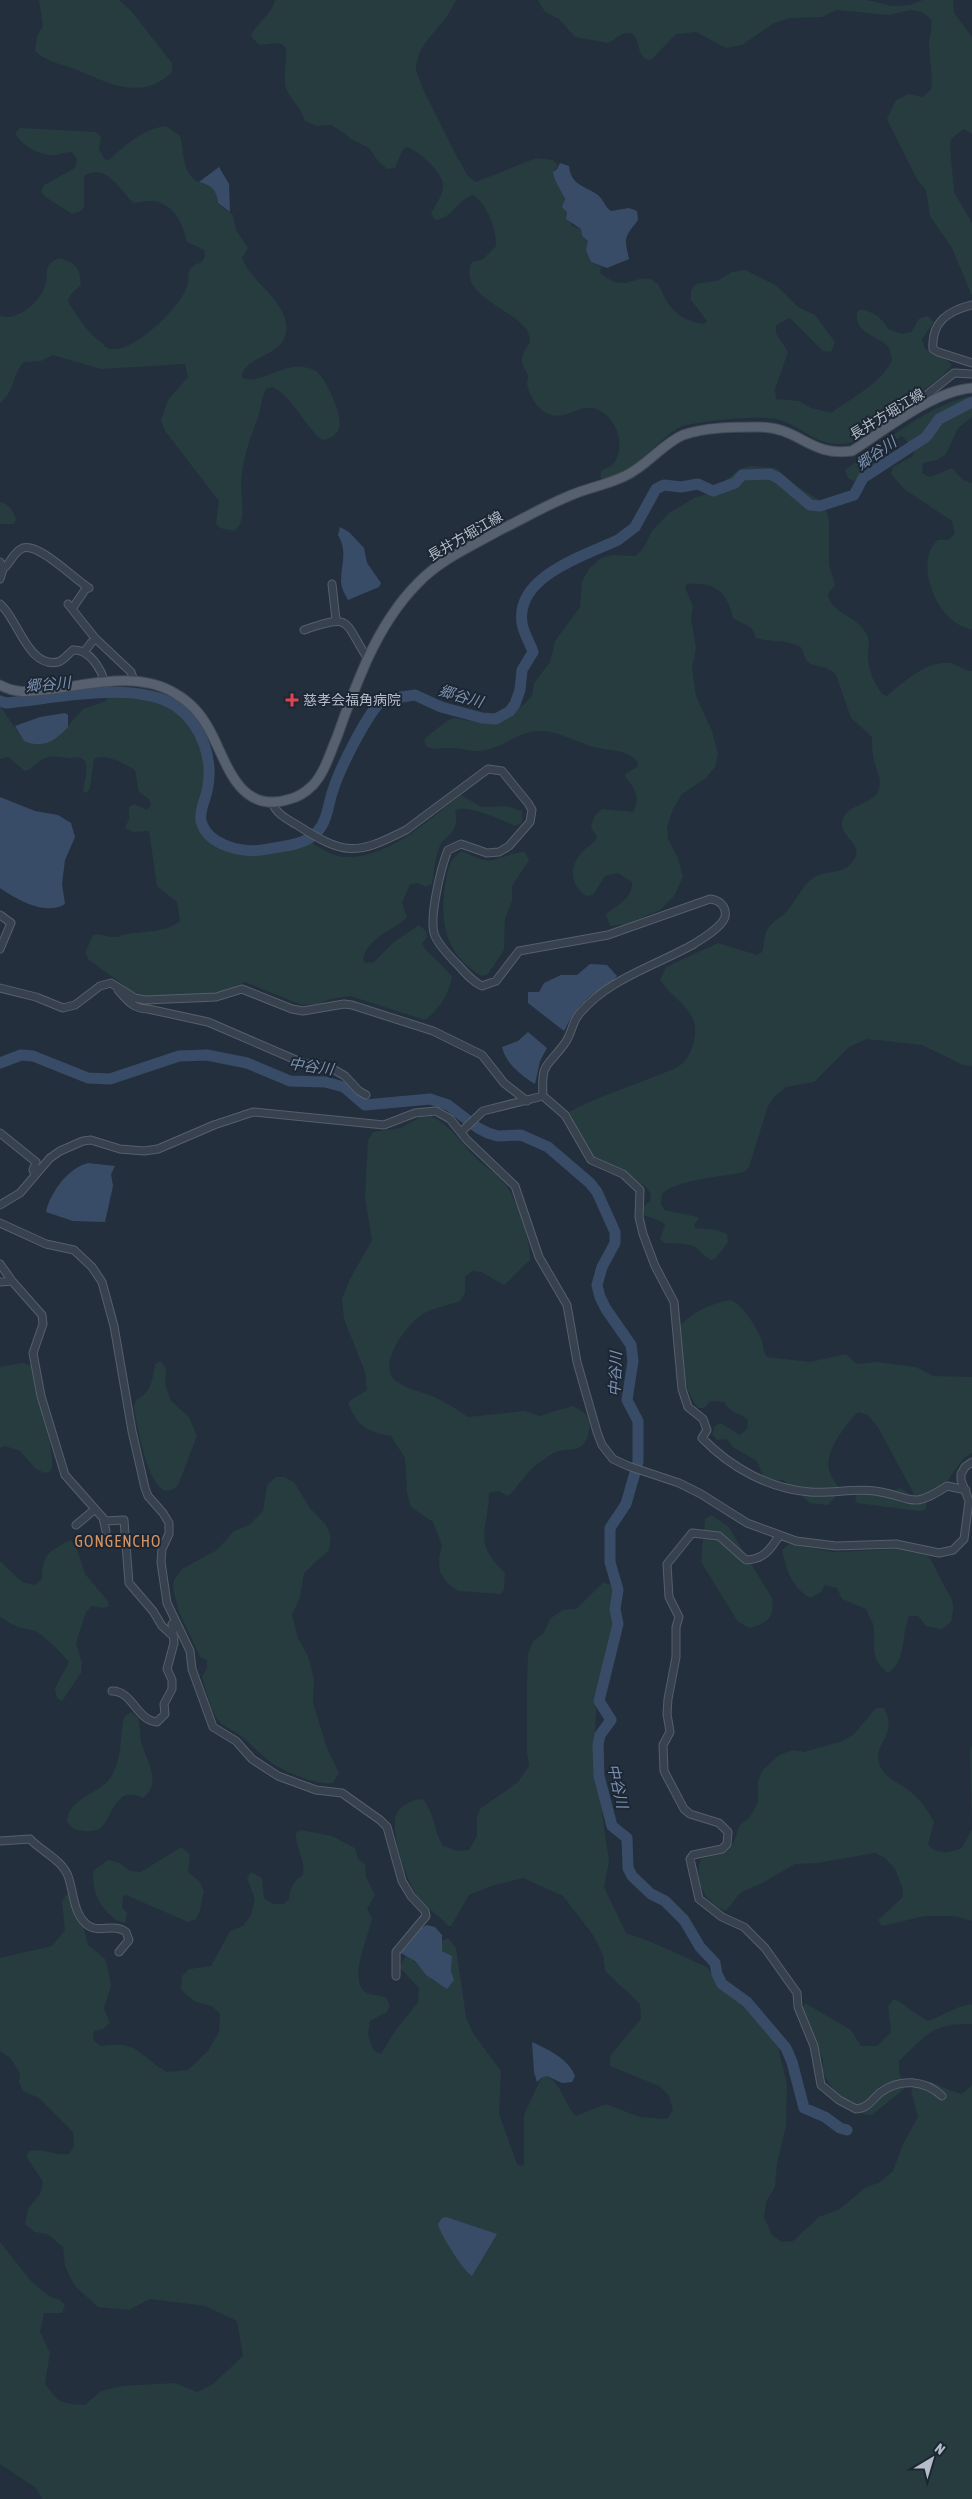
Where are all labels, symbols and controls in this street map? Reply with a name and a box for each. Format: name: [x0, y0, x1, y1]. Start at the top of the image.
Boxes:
street label: 長井方堀江線: [847, 386, 927, 442]
water label: 郷谷川: [853, 432, 901, 473]
street label: 長井方堀江線: [425, 508, 505, 564]
water label: 郷谷川: [25, 673, 73, 694]
water label: 郷谷川: [437, 682, 487, 711]
place label: 慈孝会福角病院: [303, 692, 401, 708]
marker: 慈孝会福角病院: [285, 693, 299, 707]
water label: 中谷川: [288, 1054, 336, 1078]
water label: 中谷川: [606, 1349, 624, 1397]
district label: GONGENCHO: [75, 1532, 161, 1550]
water label: 中谷川: [605, 1762, 632, 1812]
north arrow: [907, 2434, 957, 2484]
text: N: [932, 2440, 948, 2458]

